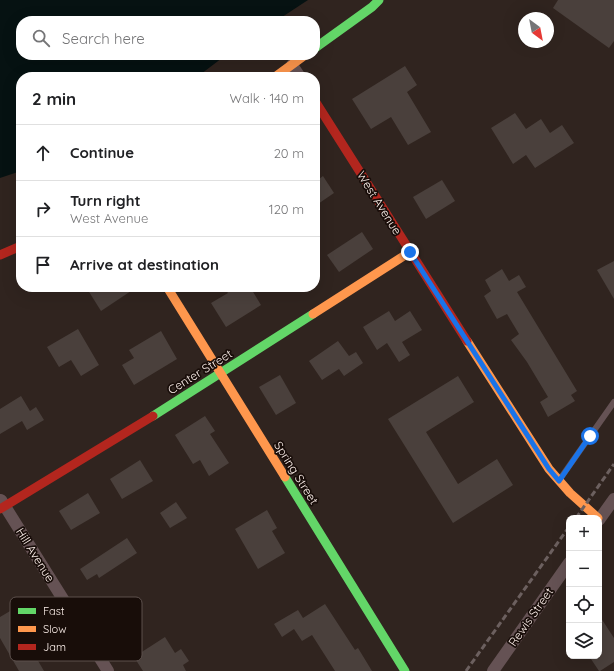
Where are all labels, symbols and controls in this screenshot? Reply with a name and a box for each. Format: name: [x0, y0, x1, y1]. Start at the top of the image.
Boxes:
north arrow: [518, 12, 554, 48]
search box: [16, 16, 320, 60]
icon: search: [30, 27, 52, 49]
text: Search here: [62, 29, 145, 48]
text: 2 min: [32, 88, 76, 109]
text: Walk · 140 m: [229, 90, 304, 106]
icon: ahead: [32, 142, 54, 164]
text: Continue: [70, 143, 134, 162]
text: 20 m: [274, 145, 304, 161]
street label: West Avenue: [354, 168, 405, 238]
text: Turn right: [70, 191, 141, 210]
icon: right: [32, 198, 54, 220]
text: 120 m: [269, 201, 304, 217]
text: West Avenue: [70, 210, 148, 226]
route end: [401, 243, 419, 261]
icon: arrive: [32, 254, 54, 276]
text: Arrive at destination: [70, 255, 219, 274]
street label: Center Street: [165, 346, 235, 397]
route start: [581, 427, 599, 445]
street label: Spring Street: [271, 438, 322, 507]
map controls: [566, 515, 602, 659]
button: +: [566, 515, 602, 551]
street label: Hill Avenue: [13, 525, 58, 585]
button: −: [566, 551, 602, 587]
street label: Rewis Street: [505, 585, 556, 649]
button: locate: [566, 587, 602, 623]
legend: [10, 597, 142, 661]
text: Fast: [43, 604, 65, 618]
text: Slow: [43, 622, 67, 636]
button: layers: [566, 623, 602, 659]
text: Jam: [43, 640, 66, 654]

